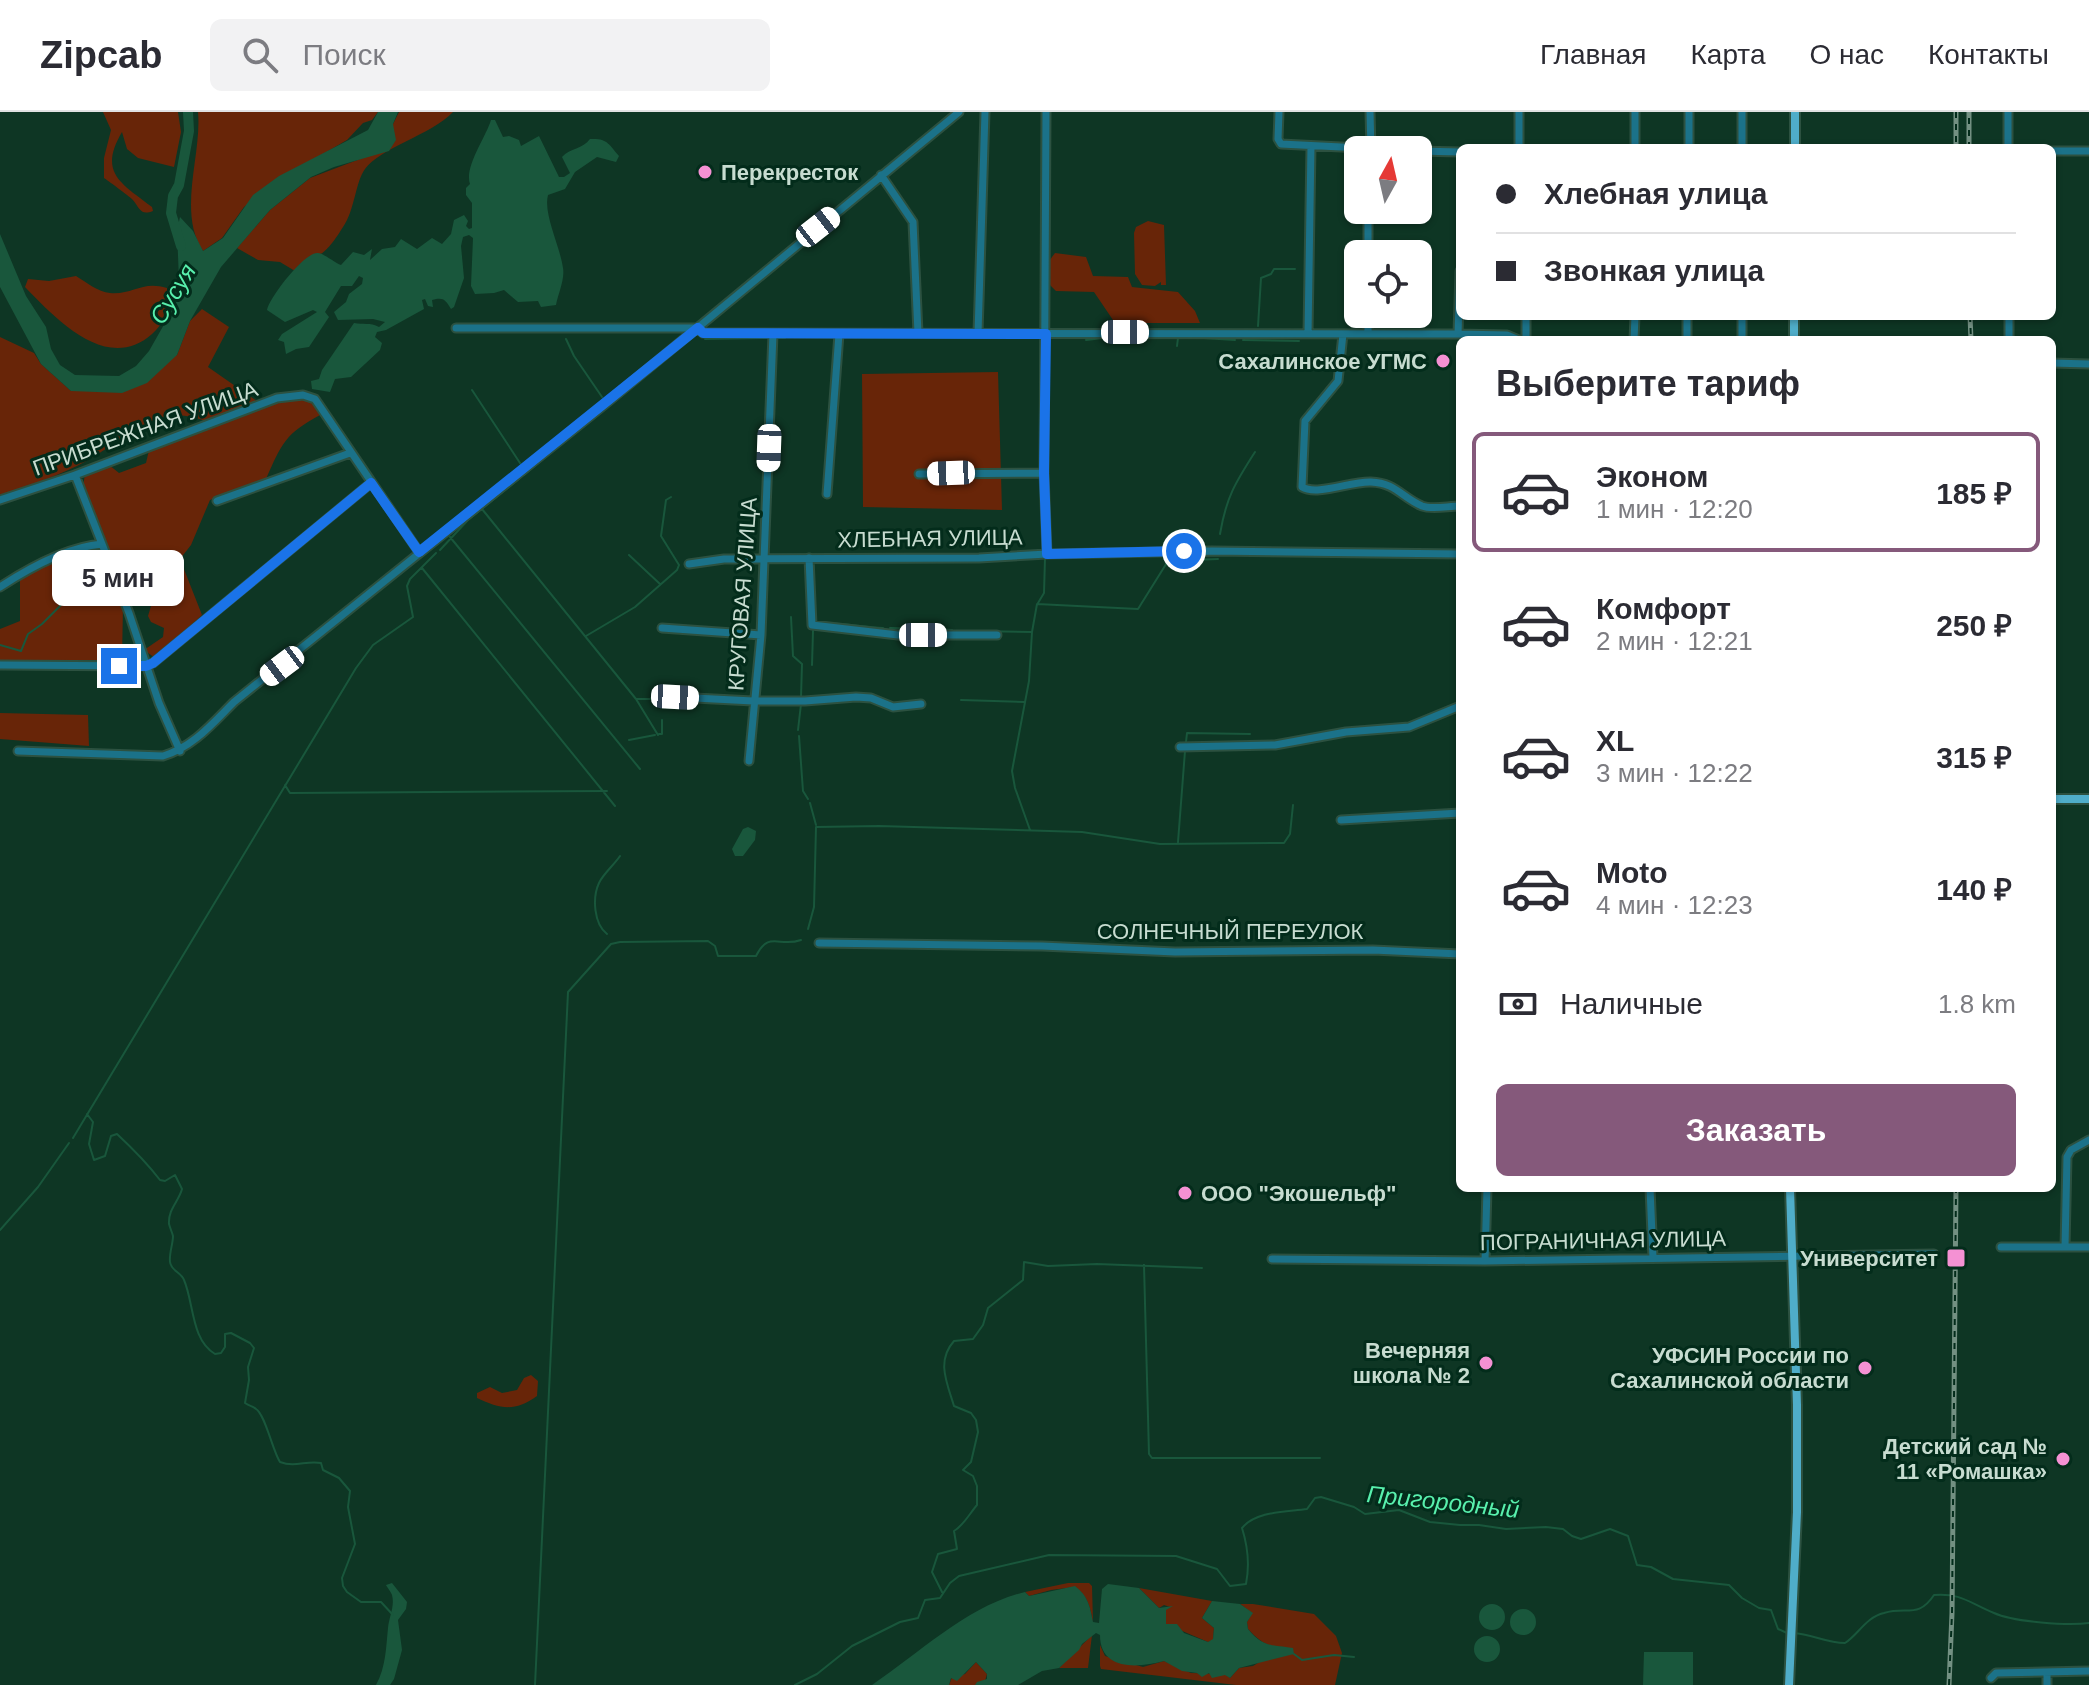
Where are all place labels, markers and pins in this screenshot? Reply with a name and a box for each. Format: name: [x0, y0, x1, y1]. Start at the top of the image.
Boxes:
place label: Перекресток: [721, 160, 859, 185]
marker: Перекресток: [696, 163, 714, 181]
place label: Сахалинское УГМС: [1218, 349, 1427, 374]
marker: Сахалинское УГМС: [1434, 352, 1452, 370]
place label: ООО "Экошельф": [1201, 1181, 1396, 1206]
marker: ООО "Экошельф": [1176, 1184, 1194, 1202]
place label: Университет: [1800, 1246, 1938, 1271]
marker: Университет: [1945, 1247, 1967, 1269]
place label: Вечерняя школа № 2: [1353, 1338, 1470, 1388]
place label: УФСИН России по Сахалинской области: [1610, 1343, 1849, 1393]
marker: Вечерняя школа № 2: [1477, 1354, 1495, 1372]
marker: УФСИН России по Сахалинской области: [1856, 1359, 1874, 1377]
place label: Детский сад № 11 «Ромашка»: [1883, 1434, 2047, 1484]
marker: Детский сад № 11 «Ромашка»: [2054, 1450, 2072, 1468]

